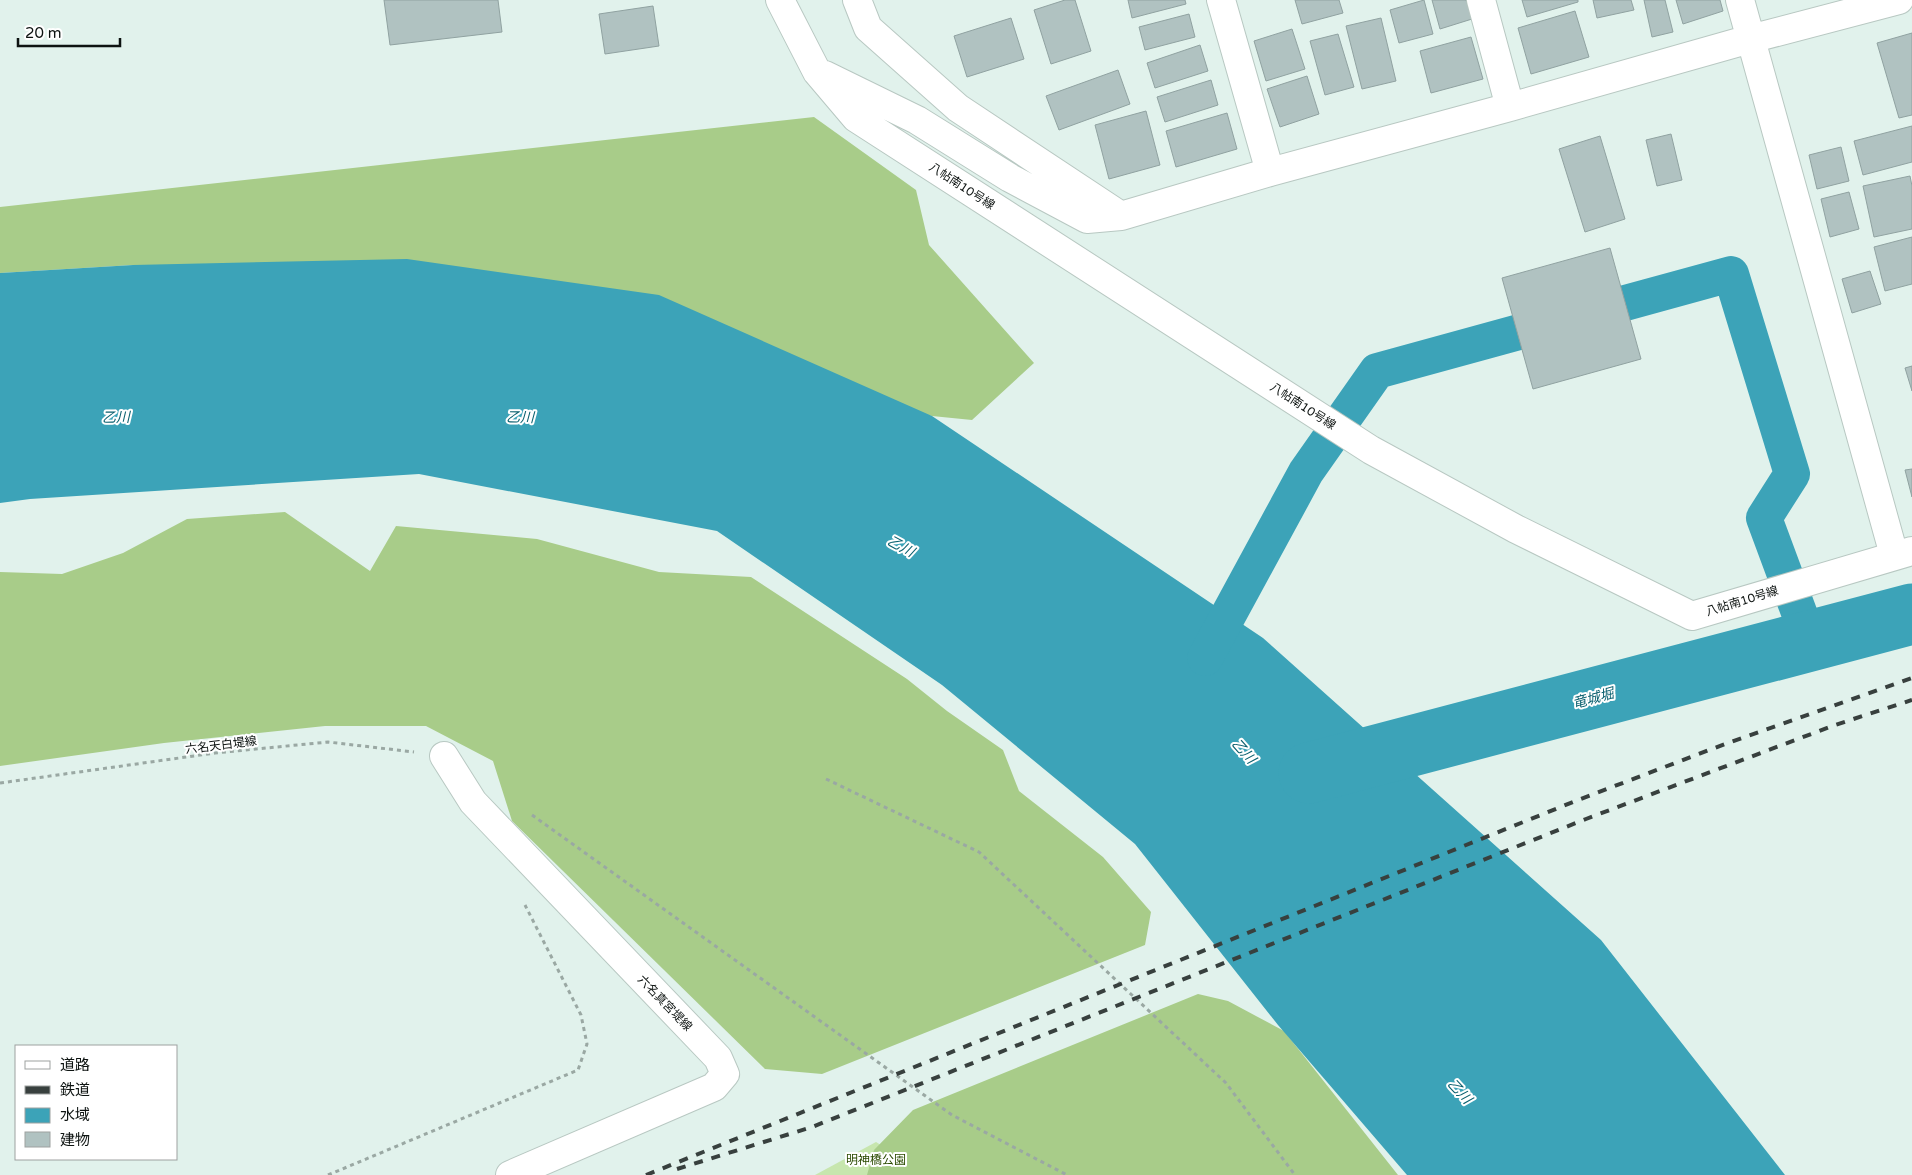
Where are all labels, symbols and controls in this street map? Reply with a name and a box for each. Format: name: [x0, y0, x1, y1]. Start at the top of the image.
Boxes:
scale bar: [18, 15, 120, 47]
text: 20 m: [25, 24, 62, 42]
street label: 八帖南10号線: [927, 160, 997, 212]
street label: 八帖南10号線: [1268, 380, 1338, 432]
water label: 乙川: [102, 409, 132, 426]
water label: 乙川: [506, 409, 536, 426]
water label: 乙川: [884, 532, 919, 561]
street label: 八帖南10号線: [1704, 583, 1780, 619]
water label: 竜城堀: [1571, 684, 1618, 712]
street label: 六名天白堤線: [184, 734, 258, 756]
water label: 乙川: [1228, 735, 1261, 769]
street label: 六名真宮堤線: [635, 972, 695, 1034]
legend: [15, 1045, 178, 1160]
text: 道路: [60, 1056, 90, 1074]
water label: 乙川: [1444, 1075, 1477, 1109]
text: 鉄道: [60, 1081, 90, 1099]
text: 水域: [60, 1106, 90, 1124]
text: 建物: [60, 1131, 90, 1149]
park label: 明神橋公園: [846, 1153, 906, 1167]

